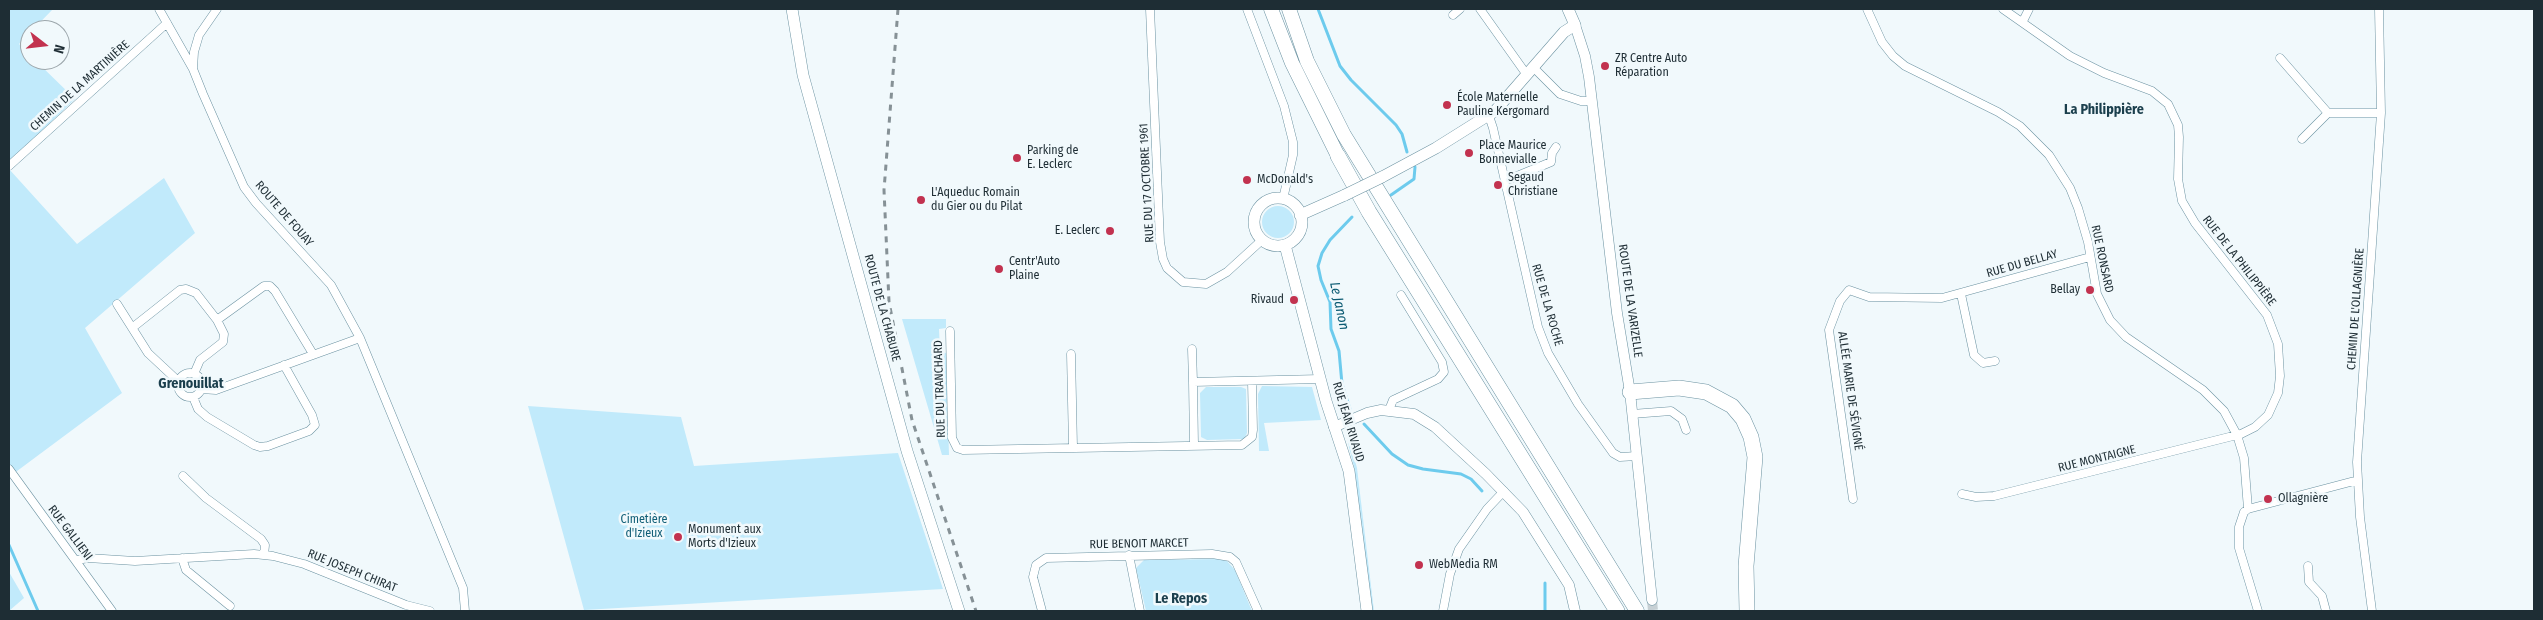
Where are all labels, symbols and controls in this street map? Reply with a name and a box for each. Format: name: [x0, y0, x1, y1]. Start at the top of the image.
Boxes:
north arrow: [20, 20, 70, 70]
street label: CHEMIN DE LA MARTINIÈRE: [27, 38, 133, 134]
place label: ZR Centre Auto Réparation: [1615, 52, 1687, 80]
marker: ZR Centre Auto Réparation: [1599, 60, 1611, 72]
place label: École Maternelle Pauline Kergomard: [1457, 91, 1549, 119]
marker: École Maternelle Pauline Kergomard: [1441, 99, 1453, 111]
district label: La Philippière: [2064, 102, 2144, 118]
street label: RUE DU 17 OCTOBRE 1961: [1137, 123, 1157, 243]
place label: Place Maurice Bonnevialle: [1479, 139, 1547, 167]
place label: Parking de E. Leclerc: [1027, 144, 1078, 172]
marker: Place Maurice Bonnevialle: [1463, 147, 1475, 159]
marker: Parking de E. Leclerc: [1011, 152, 1023, 164]
place label: Segaud Christiane: [1508, 171, 1558, 199]
place label: McDonald's: [1257, 173, 1313, 187]
marker: McDonald's: [1241, 174, 1253, 186]
street label: ROUTE DE FOUAY: [252, 178, 316, 250]
marker: Segaud Christiane: [1492, 179, 1504, 191]
place label: L'Aqueduc Romain du Gier ou du Pilat: [931, 186, 1023, 214]
marker: L'Aqueduc Romain du Gier ou du Pilat: [915, 194, 927, 206]
street label: RUE DE LA PHILIPPIÈRE: [2199, 213, 2279, 309]
place label: E. Leclerc: [1055, 224, 1100, 238]
street label: RUE RONSARD: [2088, 224, 2116, 294]
marker: E. Leclerc: [1104, 225, 1116, 237]
street label: ROUTE DE LA VARIZELLE: [1615, 243, 1645, 359]
street label: RUE DU BELLAY: [1985, 247, 2059, 281]
street label: CHEMIN DE L'OLLAGNIÈRE: [2345, 248, 2367, 370]
street label: ROUTE DE LA CHABURE: [861, 253, 903, 363]
place label: Centr'Auto Plaine: [1009, 255, 1060, 283]
street label: RUE DE LA ROCHE: [1528, 262, 1566, 348]
marker: Centr'Auto Plaine: [993, 263, 1005, 275]
water label: Le Janon: [1326, 280, 1352, 332]
place label: Bellay: [2050, 283, 2080, 297]
marker: Bellay: [2084, 284, 2096, 296]
place label: Rivaud: [1251, 293, 1284, 307]
marker: Rivaud: [1288, 294, 1300, 306]
street label: ALLÉE MARIE DE SÉVIGNÉ: [1835, 331, 1865, 451]
street label: RUE DU TRANCHARD: [931, 340, 949, 438]
district label: Grenouillat: [158, 376, 224, 392]
street label: RUE JEAN RIVAUD: [1329, 380, 1367, 464]
street label: RUE MONTAIGNE: [2057, 442, 2137, 476]
place label: Ollagnière: [2278, 492, 2328, 506]
marker: Ollagnière: [2262, 493, 2274, 505]
street label: RUE GALLIENI: [45, 503, 95, 563]
park label: Cimetière d'Izieux: [621, 513, 667, 541]
place label: Monument aux Morts d'Izieux: [688, 523, 761, 551]
marker: Monument aux Morts d'Izieux: [672, 531, 684, 543]
street label: RUE BENOIT MARCET: [1089, 536, 1189, 552]
street label: RUE JOSEPH CHIRAT: [305, 547, 399, 595]
place label: WebMedia RM: [1429, 558, 1498, 572]
marker: WebMedia RM: [1413, 559, 1425, 571]
district label: Le Repos: [1155, 591, 1207, 607]

